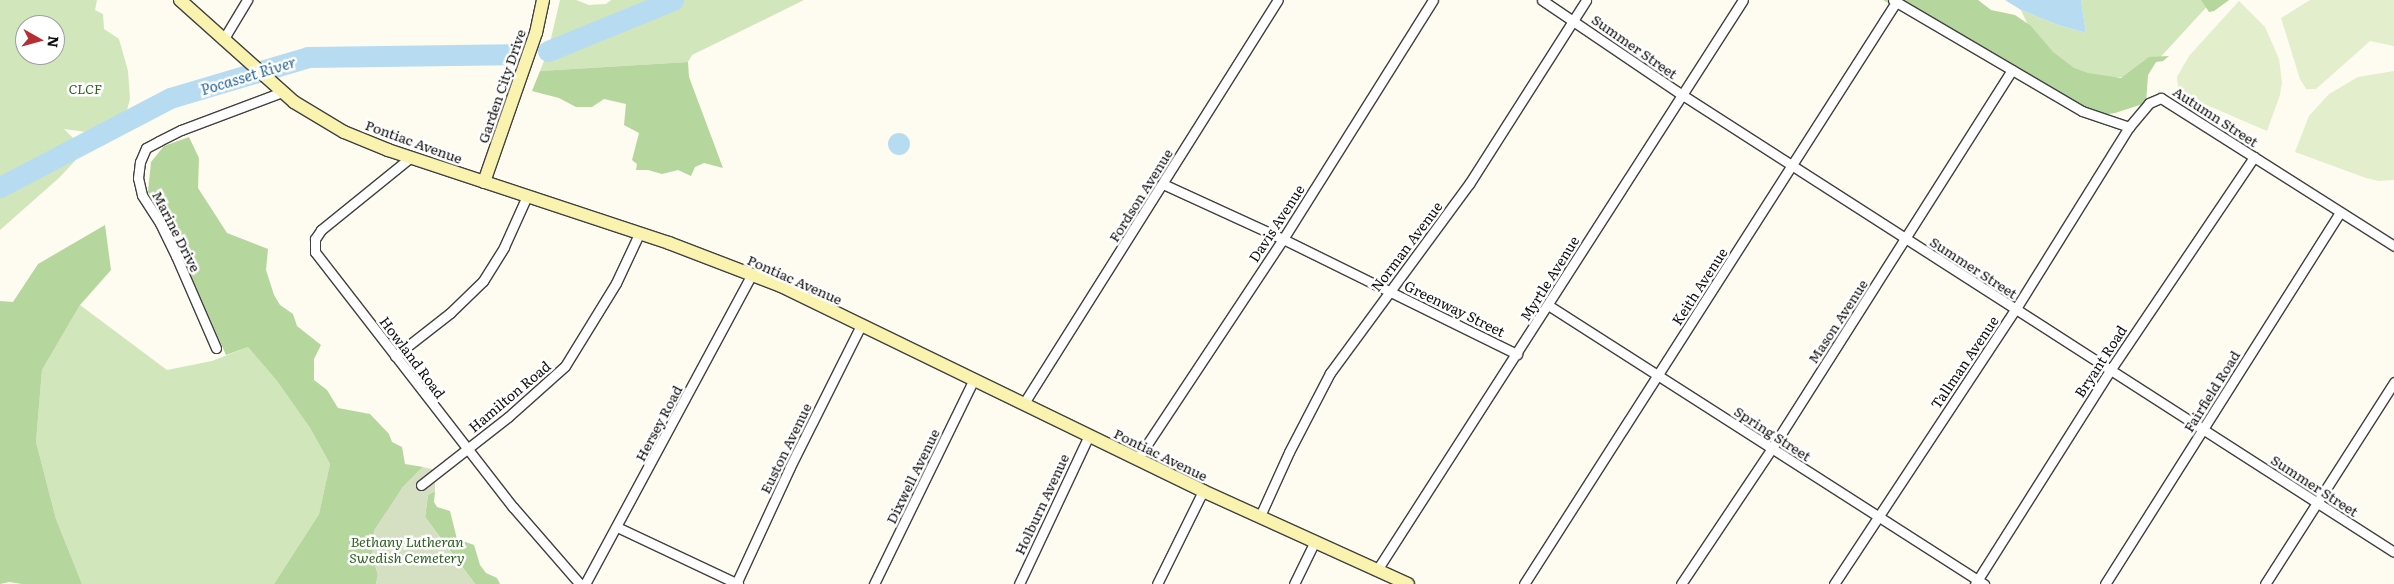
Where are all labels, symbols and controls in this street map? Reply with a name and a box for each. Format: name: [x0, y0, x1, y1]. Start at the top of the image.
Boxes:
street label: Summer Street: [1589, 10, 1681, 82]
north arrow: [15, 15, 65, 65]
street label: Garden City Drive: [474, 27, 528, 145]
text: N: [43, 35, 65, 49]
water label: Pocasset River: [198, 52, 298, 98]
park label: CLCF: [68, 80, 102, 96]
street label: Autumn Street: [2170, 82, 2262, 150]
street label: Pontiac Avenue: [363, 116, 465, 166]
street label: Fordson Avenue: [1105, 145, 1175, 245]
street label: Davis Avenue: [1245, 181, 1307, 265]
street label: Marine Drive: [149, 188, 205, 274]
street label: Norman Avenue: [1367, 198, 1445, 294]
street label: Myrtle Avenue: [1516, 232, 1582, 324]
street label: Summer Street: [1927, 233, 2021, 301]
street label: Keith Avenue: [1668, 244, 1730, 328]
street label: Pontiac Avenue: [745, 251, 845, 307]
street label: Greenway Street: [1402, 276, 1508, 340]
street label: Mason Avenue: [1804, 276, 1870, 366]
street label: Tallman Avenue: [1927, 312, 2001, 412]
street label: Howland Road: [377, 313, 449, 401]
street label: Bryant Road: [2071, 322, 2129, 400]
street label: Fairfield Road: [2179, 347, 2243, 435]
street label: Hamilton Road: [465, 357, 553, 435]
street label: Hersey Road: [631, 382, 685, 464]
street label: Euston Avenue: [756, 400, 814, 496]
street label: Spring Street: [1731, 402, 1815, 464]
street label: Pontiac Avenue: [1111, 424, 1211, 484]
street label: Dixwell Avenue: [882, 426, 942, 526]
street label: Holburn Avenue: [1010, 451, 1072, 557]
street label: Summer Street: [2268, 451, 2362, 519]
park label: Bethany Lutheran Swedish Cemetery: [349, 533, 465, 566]

